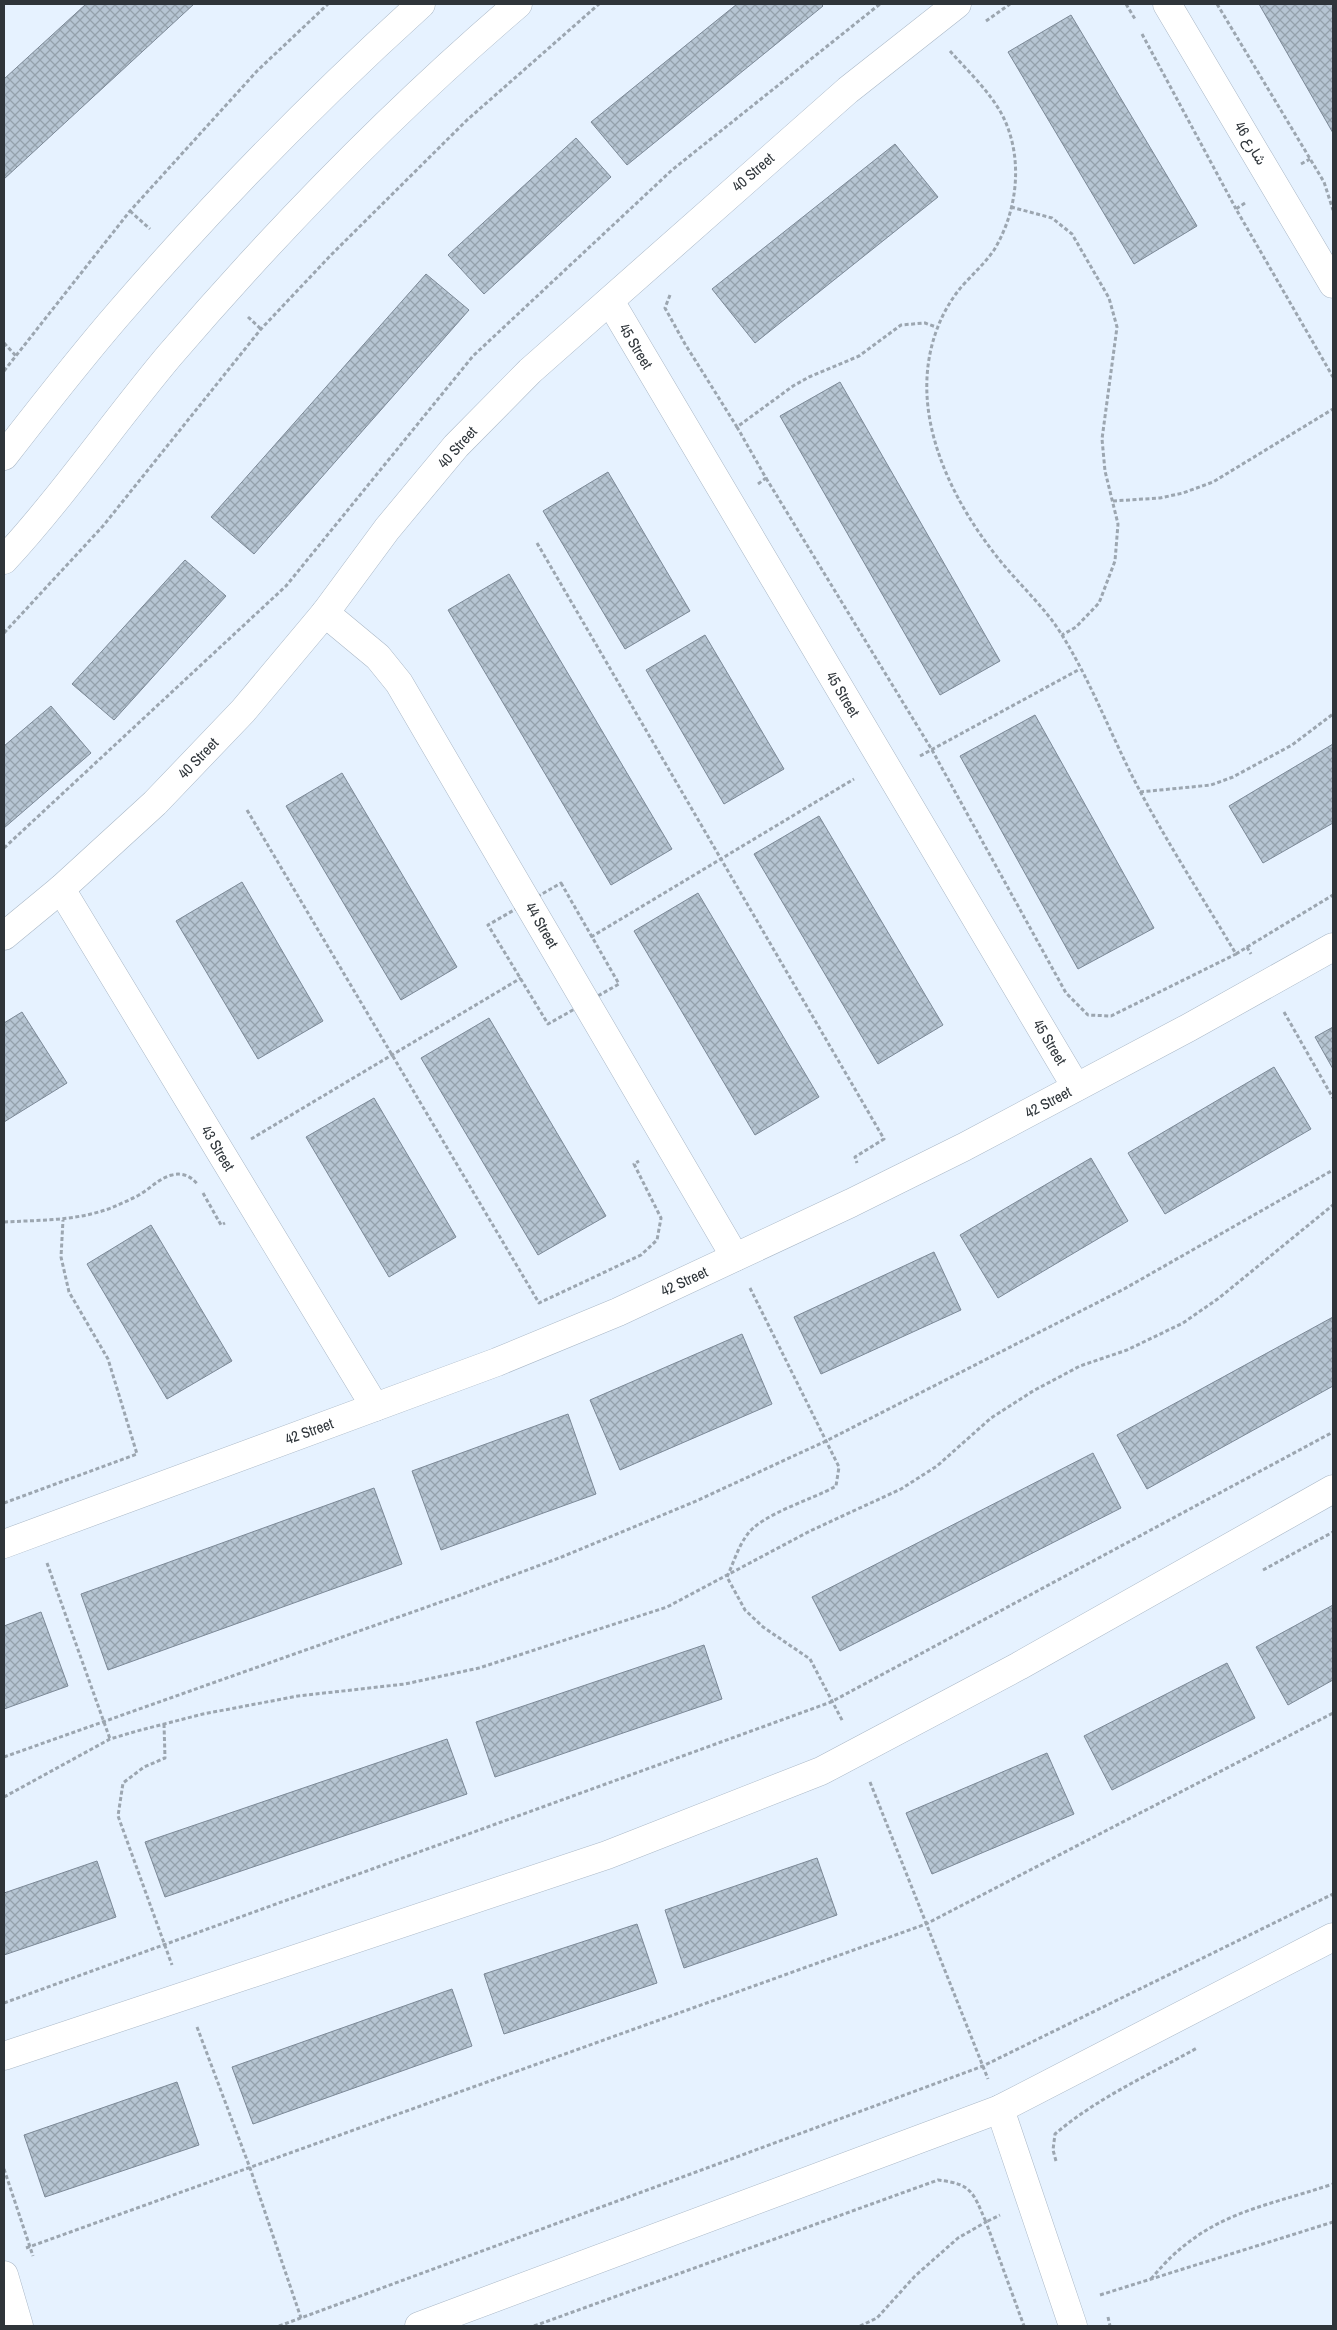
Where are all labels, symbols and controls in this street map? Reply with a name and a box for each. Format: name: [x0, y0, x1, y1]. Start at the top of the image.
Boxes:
street label: شارع 46: [1229, 117, 1272, 169]
street label: 40 Street: [727, 147, 779, 196]
street label: 45 Street: [614, 319, 658, 373]
street label: 40 Street: [432, 421, 482, 473]
street label: 45 Street: [821, 667, 865, 721]
street label: 40 Street: [173, 732, 223, 783]
street label: 44 Street: [520, 898, 564, 952]
street label: 45 Street: [1028, 1015, 1072, 1069]
street label: 42 Street: [1021, 1081, 1075, 1123]
street label: 43 Street: [196, 1121, 240, 1175]
street label: 42 Street: [657, 1261, 712, 1301]
street label: 42 Street: [282, 1412, 337, 1449]

